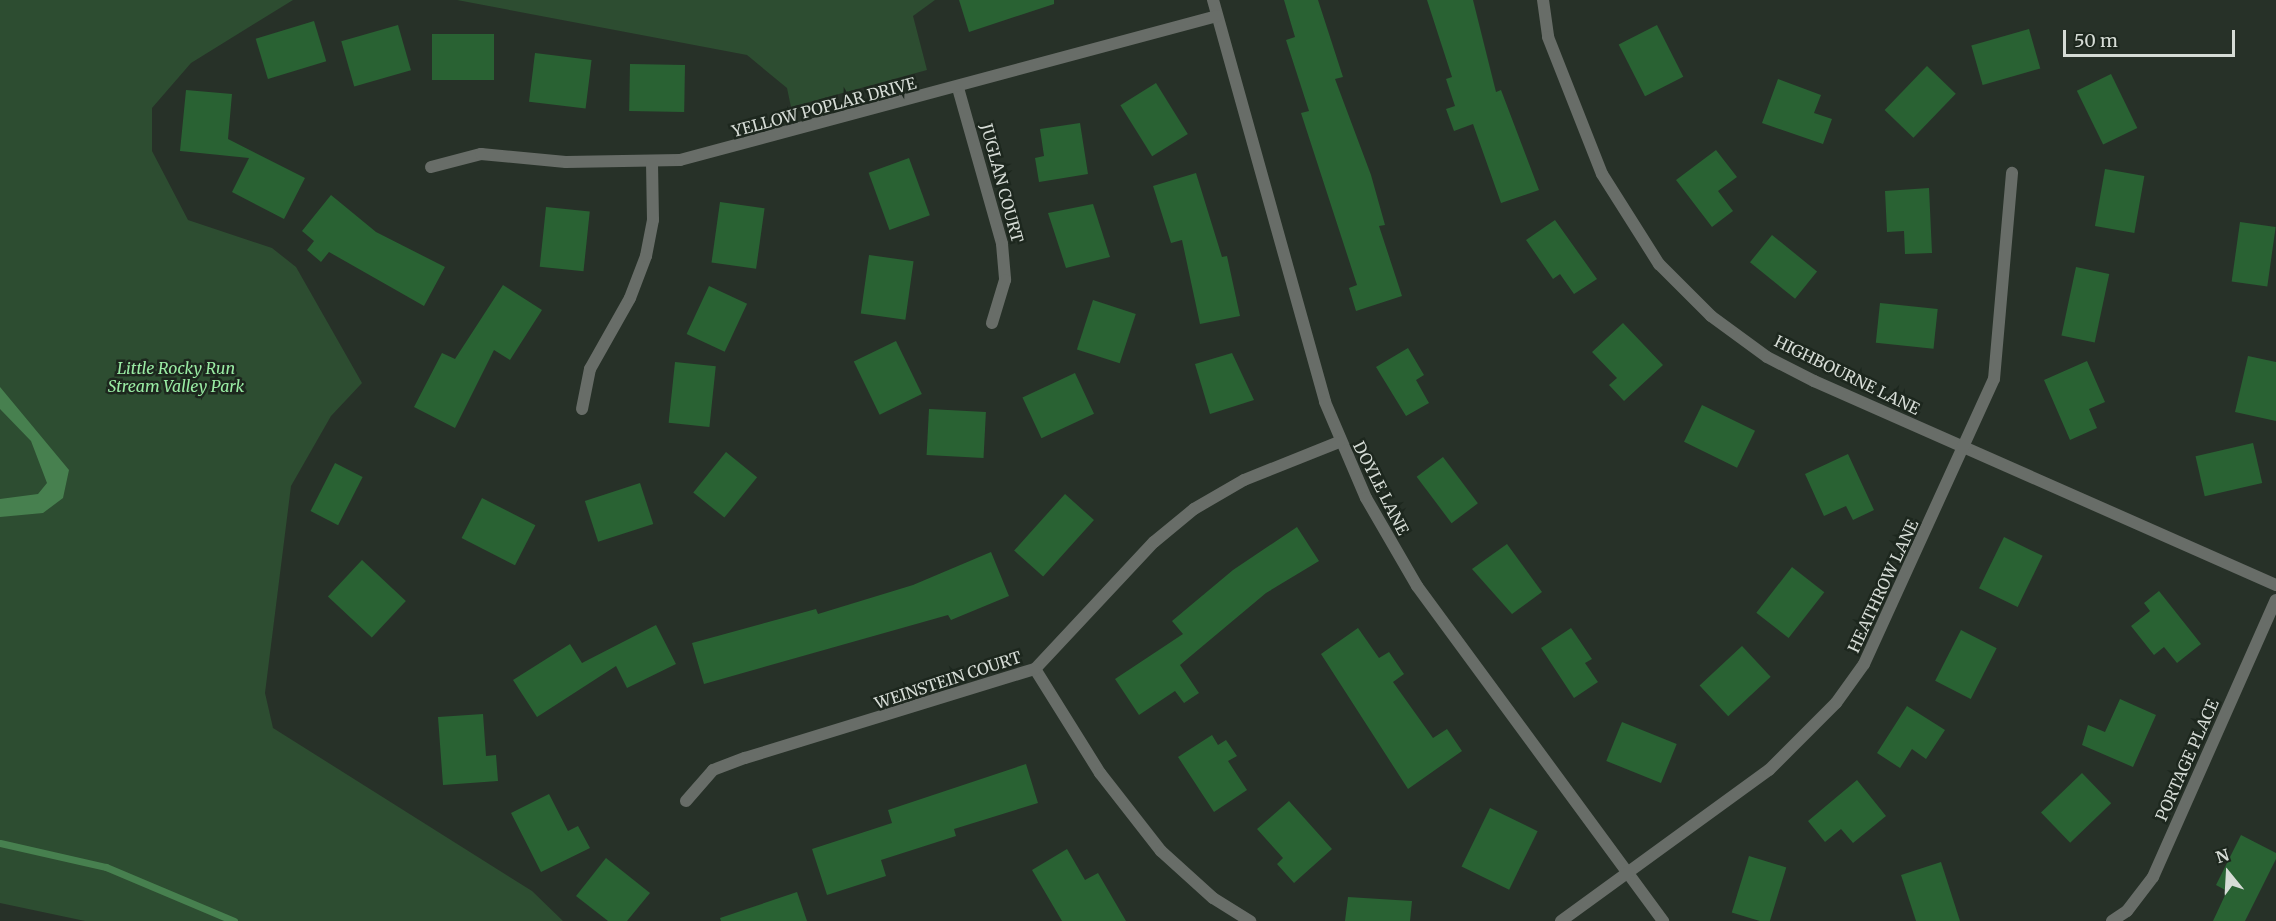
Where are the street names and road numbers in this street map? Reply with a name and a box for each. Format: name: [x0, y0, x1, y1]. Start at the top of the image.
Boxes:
street label: YELLOW POPLAR DRIVE: [730, 73, 918, 141]
street label: JUGLAN COURT: [977, 121, 1027, 245]
street label: HIGHBOURNE LANE: [1771, 331, 1923, 419]
street label: DOYLE LANE: [1349, 438, 1413, 538]
street label: HEATHROW LANE: [1844, 517, 1922, 655]
street label: WEINSTEIN COURT: [872, 647, 1024, 713]
street label: PORTAGE PLACE: [2152, 696, 2222, 824]

